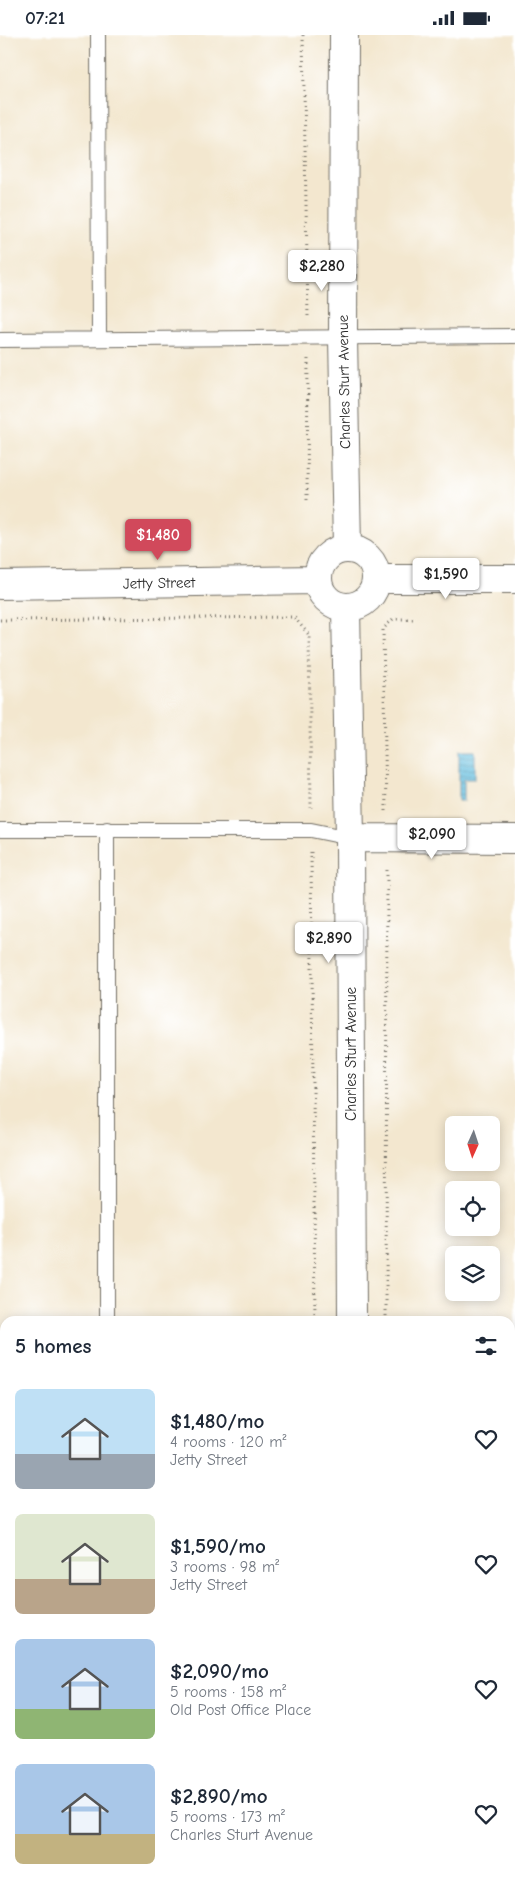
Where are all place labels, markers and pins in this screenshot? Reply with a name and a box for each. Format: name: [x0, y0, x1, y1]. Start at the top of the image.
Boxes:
pin: $2,280: [281, 249, 363, 292]
pin: $1,480: [117, 519, 199, 561]
pin: $1,590: [405, 557, 487, 600]
pin: $2,090: [391, 817, 473, 860]
pin: $2,890: [288, 921, 370, 964]

